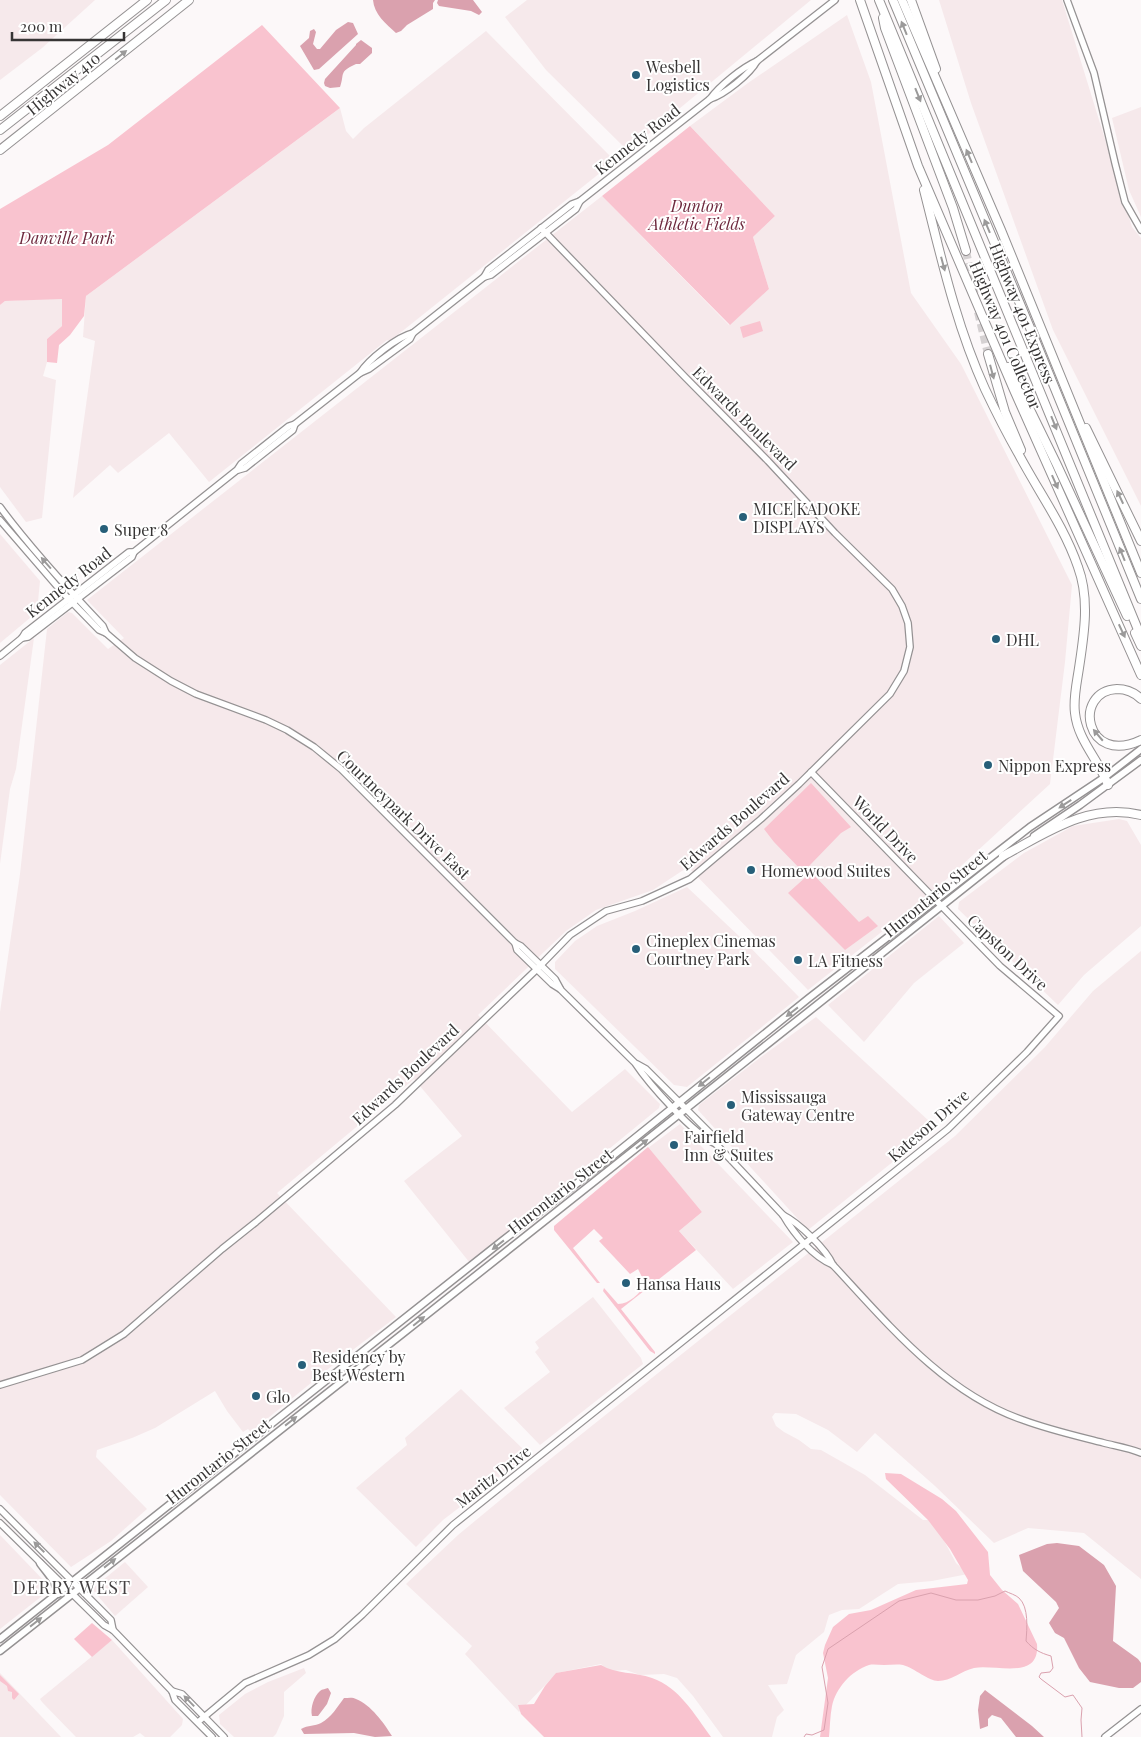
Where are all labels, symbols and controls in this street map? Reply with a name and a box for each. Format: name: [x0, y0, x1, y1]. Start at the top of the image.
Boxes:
scale bar: [12, 10, 125, 42]
text: 200 m: [20, 16, 63, 36]
one-way arrow: [900, 20, 907, 35]
street label: Highway 410: [22, 47, 104, 119]
one-way arrow: [114, 49, 127, 60]
place label: Wesbell Logistics: [645, 56, 710, 95]
marker: Wesbell Logistics: [630, 69, 642, 81]
one-way arrow: [915, 88, 923, 102]
street label: Kennedy Road: [590, 99, 684, 179]
one-way arrow: [965, 148, 973, 163]
park label: Dunton Athletic Fields: [647, 195, 745, 234]
one-way arrow: [983, 219, 991, 233]
park label: Danville Park: [18, 227, 115, 248]
street label: Highway 401 Express: [985, 240, 1061, 386]
one-way arrow: [939, 257, 947, 272]
street label: Highway 401 Collector: [965, 258, 1047, 412]
street label: Edwards Boulevard: [689, 362, 801, 474]
one-way arrow: [988, 364, 996, 380]
one-way arrow: [1050, 416, 1058, 431]
one-way arrow: [1051, 475, 1059, 489]
one-way arrow: [1115, 490, 1123, 504]
place label: MICE|KADOKE DISPLAYS: [753, 498, 860, 537]
marker: MICE|KADOKE DISPLAYS: [737, 511, 749, 523]
place label: Super 8: [114, 519, 168, 540]
marker: Super 8: [98, 523, 110, 535]
street label: Kennedy Road: [21, 542, 115, 622]
one-way arrow: [1118, 547, 1126, 561]
one-way arrow: [40, 556, 51, 569]
one-way arrow: [1117, 623, 1126, 638]
place label: DHL: [1006, 629, 1039, 650]
marker: DHL: [990, 633, 1002, 645]
one-way arrow: [1092, 729, 1103, 742]
street label: Courtneypark Drive East: [333, 745, 475, 884]
place label: Nippon Express: [998, 755, 1111, 776]
marker: Nippon Express: [982, 759, 994, 771]
street label: Edwards Boulevard: [675, 768, 793, 874]
street label: World Drive: [848, 790, 923, 867]
one-way arrow: [1058, 799, 1071, 809]
street label: Hurontario Street: [879, 845, 991, 941]
place label: Homewood Suites: [761, 860, 890, 881]
marker: Homewood Suites: [745, 864, 757, 876]
street label: Capston Drive: [963, 909, 1053, 995]
place label: Cineplex Cinemas Courtney Park: [646, 930, 776, 969]
marker: Cineplex Cinemas Courtney Park: [630, 943, 642, 955]
place label: LA Fitness: [808, 950, 883, 971]
marker: LA Fitness: [792, 954, 804, 966]
one-way arrow: [786, 1006, 799, 1017]
street label: Edwards Boulevard: [347, 1019, 463, 1129]
one-way arrow: [698, 1076, 711, 1087]
street label: Kateson Drive: [883, 1084, 973, 1166]
place label: Mississauga Gateway Centre: [741, 1086, 855, 1125]
marker: Mississauga Gateway Centre: [725, 1099, 737, 1111]
place label: Fairfield Inn & Suites: [684, 1126, 773, 1165]
one-way arrow: [635, 1138, 648, 1149]
marker: Fairfield Inn & Suites: [668, 1139, 680, 1151]
street label: Hurontario Street: [503, 1143, 617, 1239]
one-way arrow: [492, 1239, 505, 1250]
place label: Hansa Haus: [636, 1273, 721, 1294]
marker: Hansa Haus: [620, 1277, 632, 1289]
one-way arrow: [412, 1315, 425, 1326]
place label: Residency by Best Western: [312, 1346, 406, 1385]
marker: Residency by Best Western: [296, 1359, 308, 1371]
place label: Glo: [266, 1386, 291, 1407]
marker: Glo: [250, 1390, 262, 1402]
street label: Hurontario Street: [161, 1413, 275, 1509]
one-way arrow: [284, 1416, 298, 1426]
street label: Maritz Drive: [451, 1440, 535, 1512]
one-way arrow: [33, 1541, 45, 1553]
one-way arrow: [103, 1558, 117, 1568]
district label: DERRY WEST: [13, 1575, 131, 1599]
one-way arrow: [29, 1616, 42, 1627]
one-way arrow: [184, 1696, 196, 1708]

